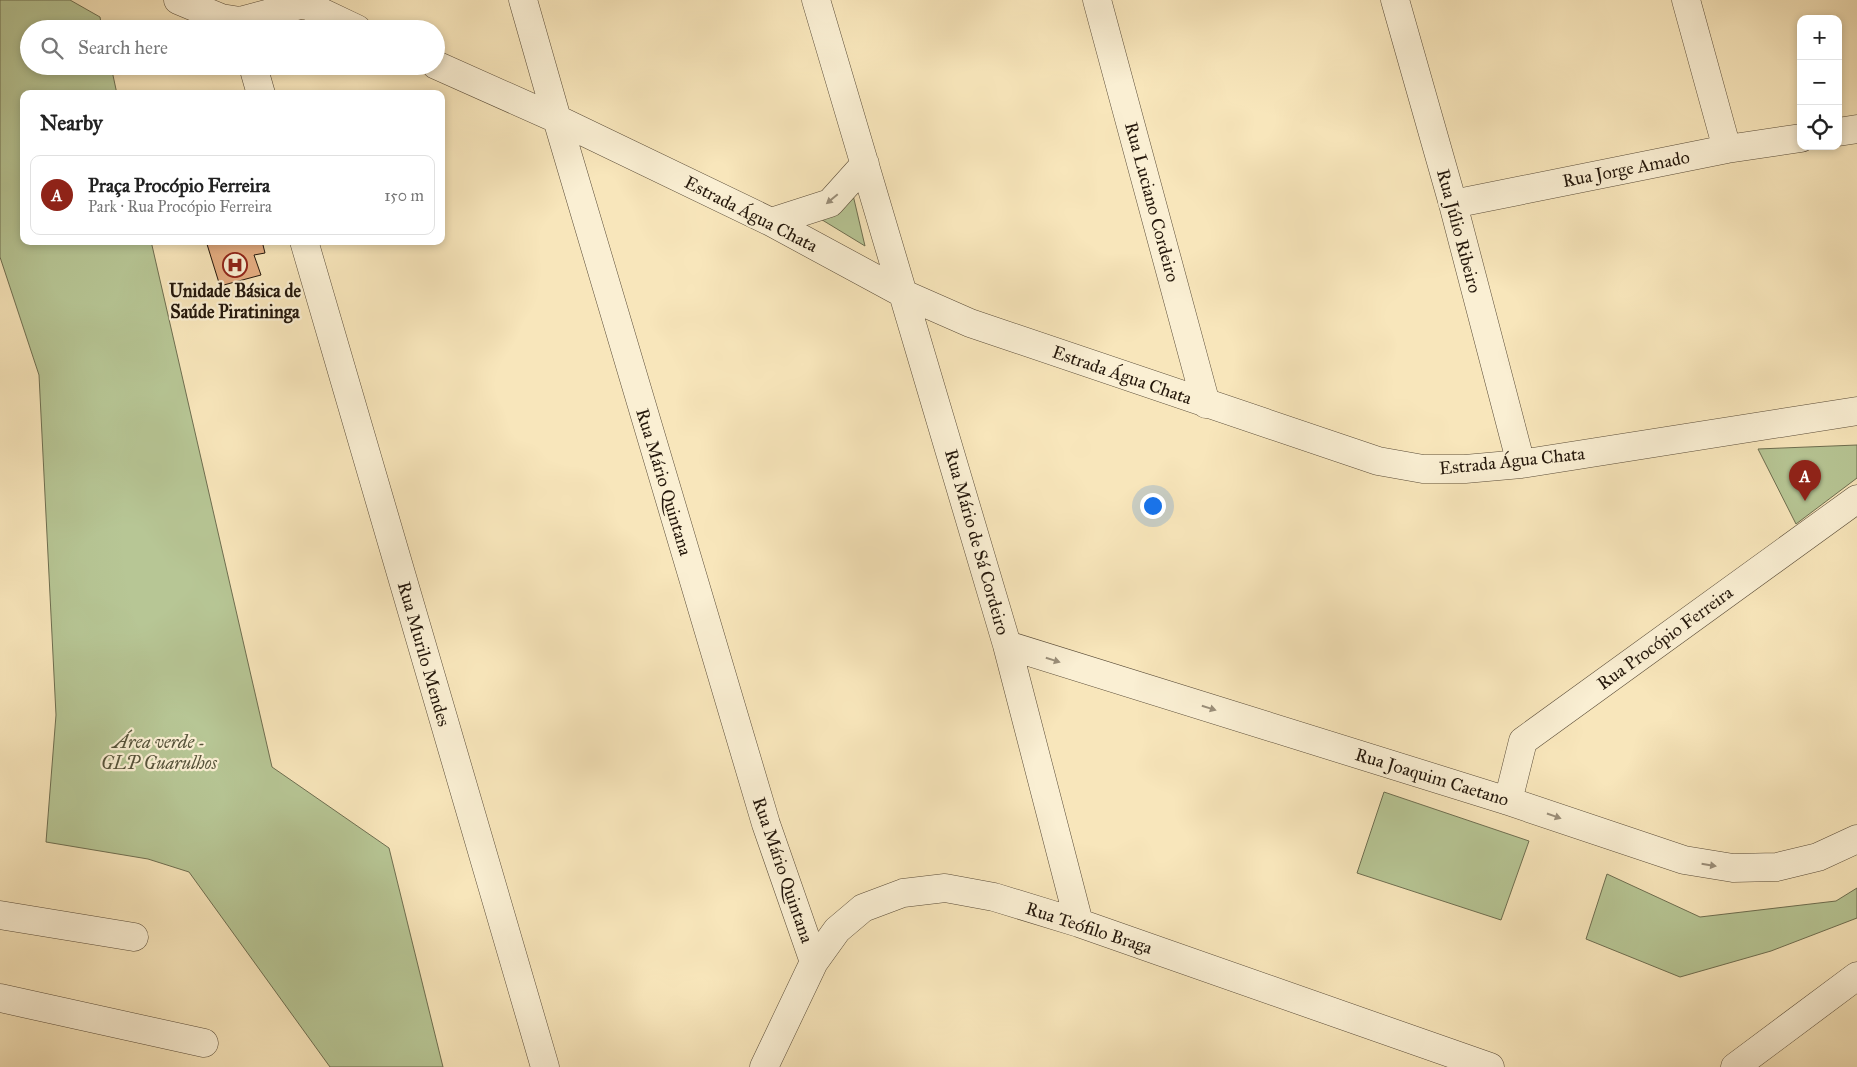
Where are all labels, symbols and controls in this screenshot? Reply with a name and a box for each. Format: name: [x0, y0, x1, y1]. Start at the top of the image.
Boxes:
map controls: [1797, 15, 1842, 150]
button: +: [1797, 15, 1842, 60]
search box: [20, 20, 445, 75]
icon: search: [38, 34, 66, 62]
text: Search here: [78, 36, 168, 59]
button: −: [1797, 60, 1842, 105]
button: locate: [1797, 105, 1842, 150]
text: Nearby: [40, 110, 103, 136]
street label: Rua Luciano Cordeiro: [1120, 120, 1184, 284]
street label: Rua Jorge Amado: [1560, 146, 1692, 193]
street label: Rua Júlio Ribeiro: [1431, 167, 1486, 296]
street label: Estrada Água Chata: [680, 169, 822, 258]
text: Praça Procópio Ferreira: [88, 174, 270, 197]
text: A: [52, 186, 62, 205]
text: 150 m: [384, 186, 424, 205]
one-way arrow: [825, 194, 838, 204]
text: Park · Rua Procópio Ferreira: [88, 197, 272, 216]
hospital icon: Unidade Básica de Saúde Piratininga: [222, 252, 248, 278]
place label: Unidade Básica de Saúde Piratininga: [169, 280, 301, 324]
street label: Estrada Água Chata: [1049, 339, 1196, 410]
street label: Rua Mário Quintana: [631, 406, 697, 559]
street label: Estrada Água Chata: [1438, 440, 1586, 481]
street label: Rua Mário de Sá Cordeiro: [940, 447, 1014, 637]
pin: A: [1789, 460, 1821, 501]
your location: [1140, 493, 1166, 519]
street label: Rua Murilo Mendes: [393, 579, 455, 729]
street label: Rua Procópio Ferreira: [1593, 581, 1737, 695]
one-way arrow: [1046, 656, 1061, 664]
one-way arrow: [1201, 704, 1216, 712]
park label: Área verde - GLP Guarulhos: [101, 729, 218, 774]
street label: Rua Joaquim Caetano: [1352, 743, 1512, 812]
street label: Rua Mário Quintana: [748, 794, 818, 946]
one-way arrow: [1547, 813, 1562, 821]
one-way arrow: [1702, 861, 1718, 869]
street label: Rua Teófilo Braga: [1023, 897, 1155, 960]

